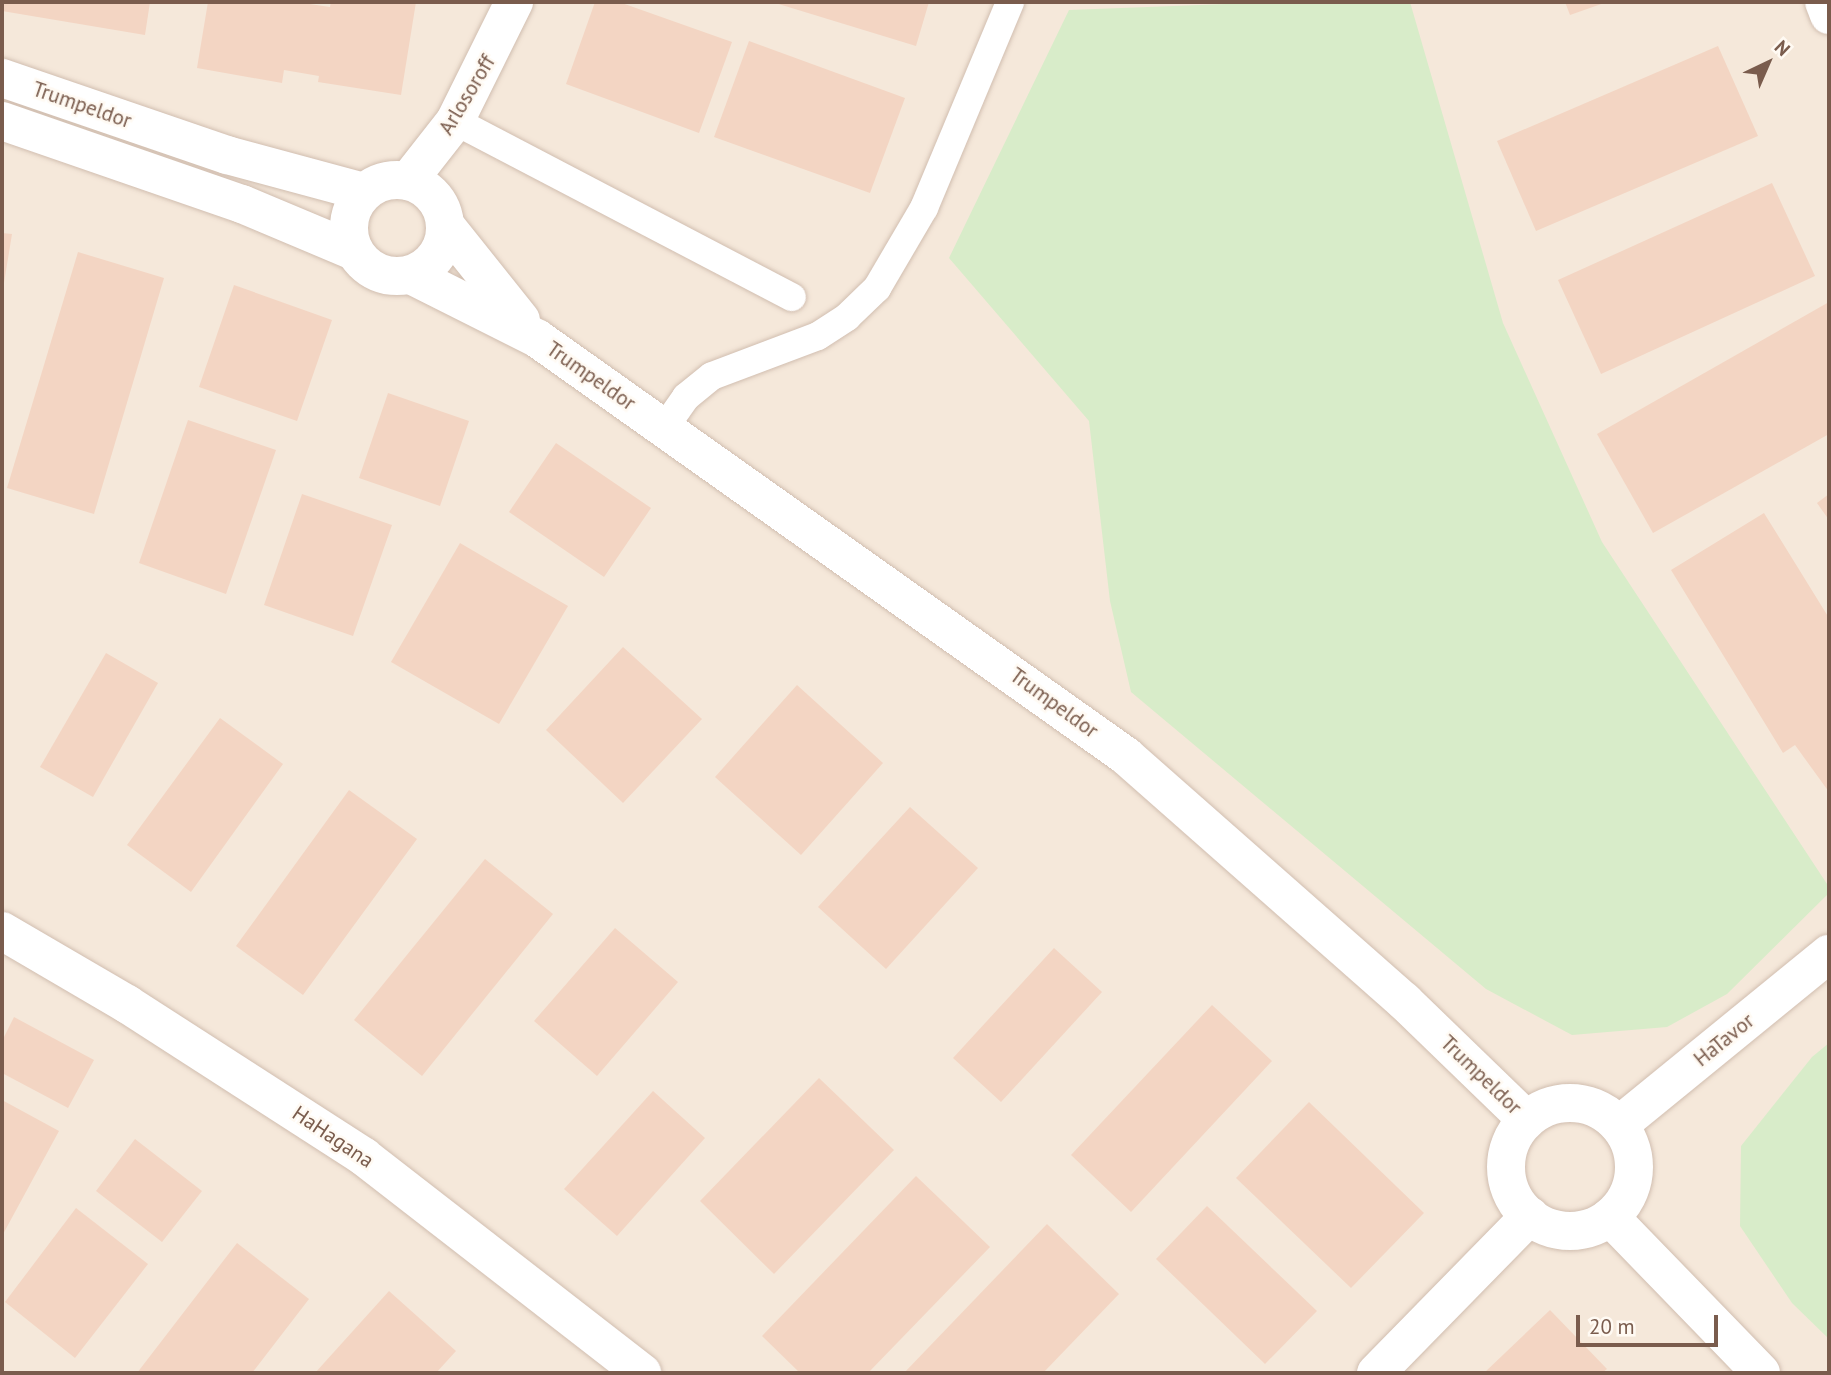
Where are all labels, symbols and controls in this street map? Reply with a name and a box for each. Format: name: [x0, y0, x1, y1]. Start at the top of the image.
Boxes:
north arrow: [1733, 28, 1803, 98]
text: N: [1770, 35, 1795, 61]
street label: Arlosoroff: [433, 51, 501, 139]
street label: Trumpeldor: [29, 76, 135, 134]
street label: Trumpeldor: [542, 336, 640, 416]
street label: Trumpeldor: [1005, 663, 1103, 743]
street label: HaTavor: [1689, 1008, 1759, 1072]
street label: Trumpeldor: [1435, 1030, 1527, 1120]
street label: HaHagana: [288, 1101, 378, 1173]
scale bar: [1579, 1302, 1721, 1346]
text: 20 m: [1589, 1313, 1635, 1340]

